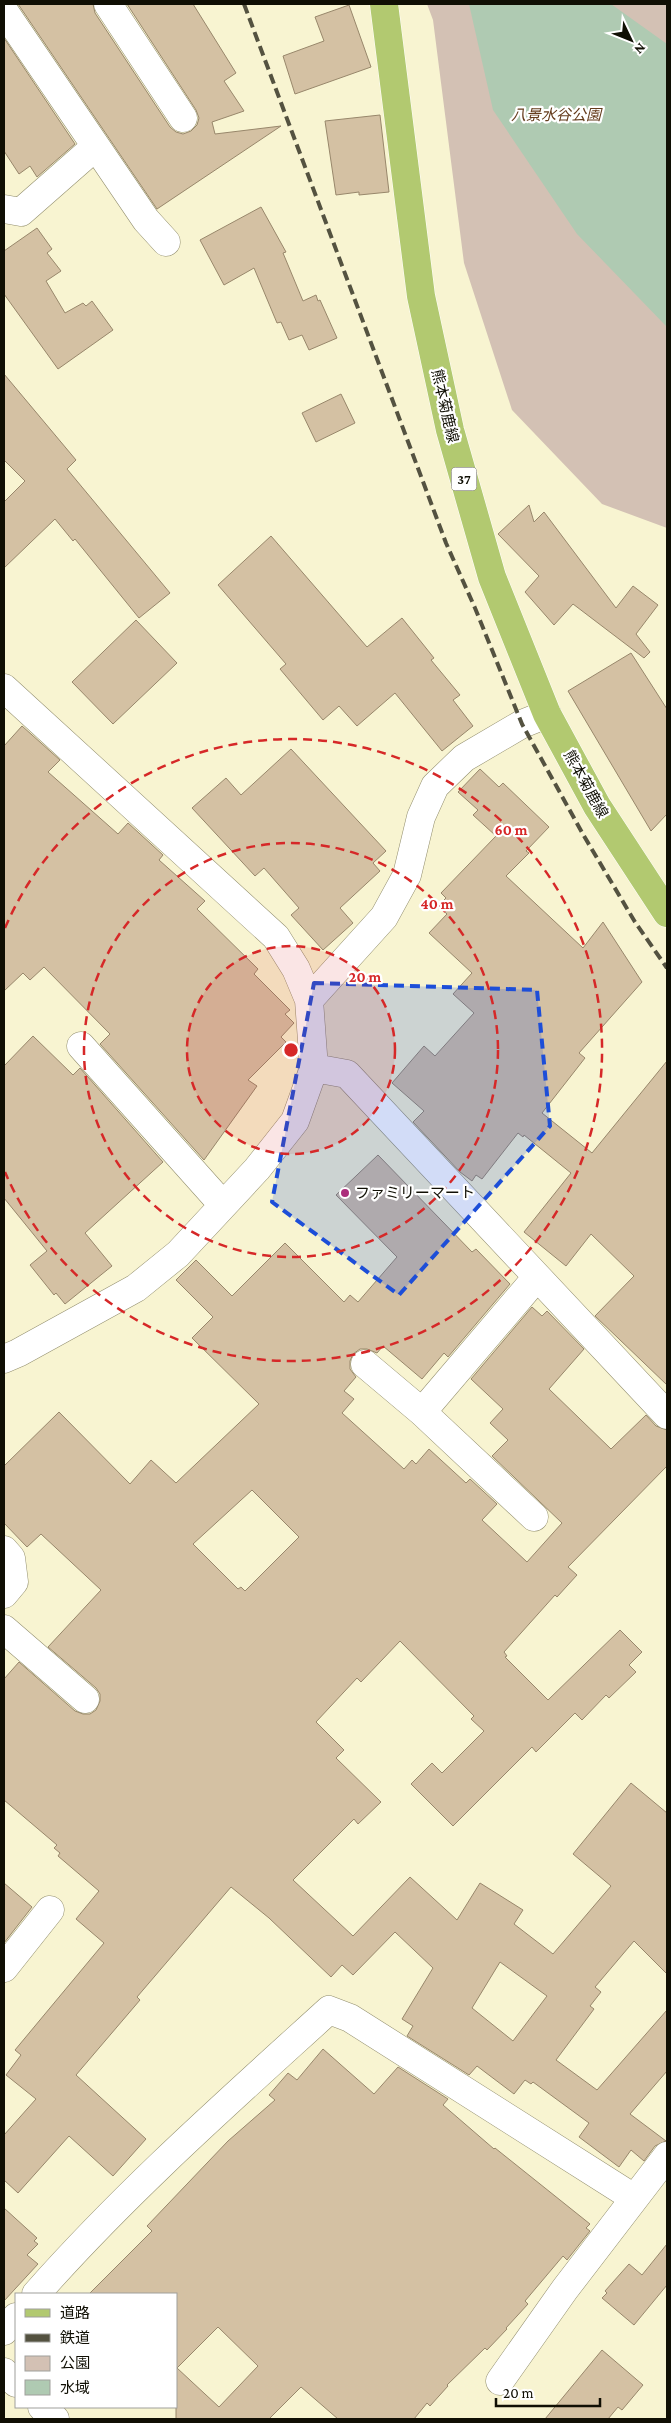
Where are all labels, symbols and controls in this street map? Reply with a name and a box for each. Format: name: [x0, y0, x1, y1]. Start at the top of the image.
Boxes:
north arrow: [606, 15, 656, 65]
text: N: [631, 40, 650, 58]
park label: 八景水谷公園: [511, 107, 603, 123]
street label: 熊本菊鹿線: [429, 368, 461, 444]
road number: 37: [452, 468, 476, 490]
street label: 熊本菊鹿線: [561, 747, 611, 821]
text: 60 m: [495, 822, 528, 838]
text: 40 m: [421, 896, 454, 912]
text: 20 m: [349, 969, 381, 985]
centre of rings: [282, 1041, 300, 1059]
place label: ファミリーマート: [355, 1185, 475, 1201]
marker: ファミリーマート: [339, 1187, 351, 1199]
legend: [15, 2293, 178, 2408]
text: 道路: [60, 2305, 90, 2321]
text: 鉄道: [60, 2330, 90, 2346]
text: 公園: [60, 2355, 90, 2371]
scale bar: [496, 2376, 600, 2408]
text: 水域: [60, 2380, 90, 2396]
text: 20 m: [503, 2385, 534, 2401]

